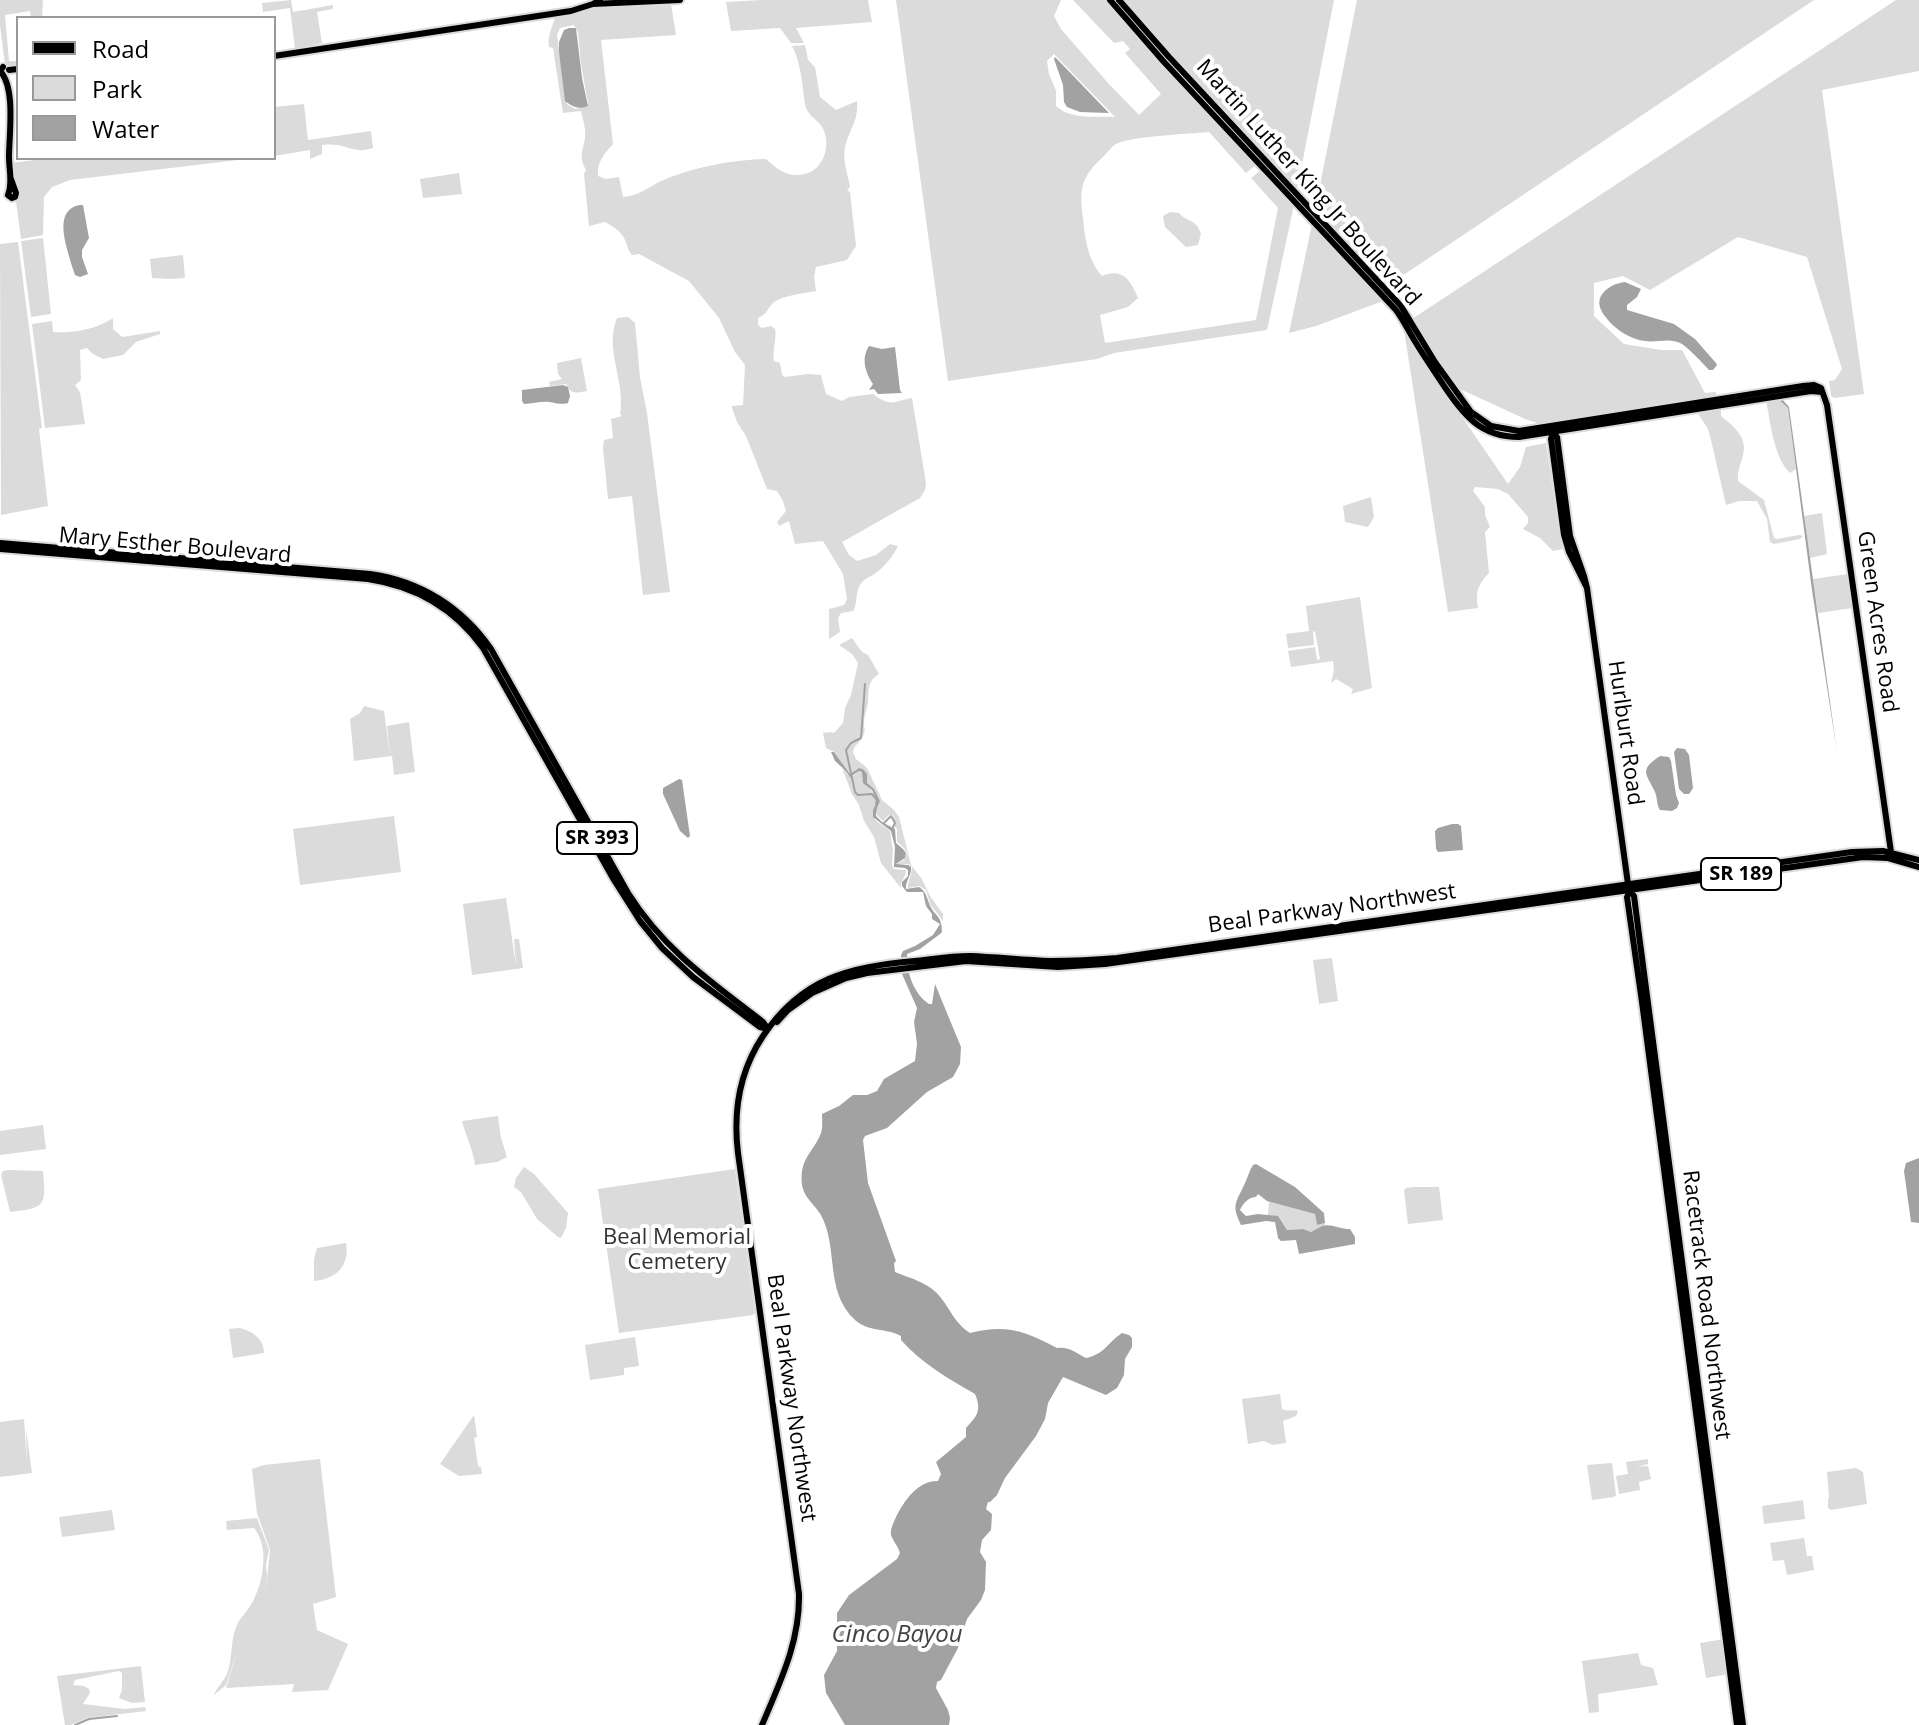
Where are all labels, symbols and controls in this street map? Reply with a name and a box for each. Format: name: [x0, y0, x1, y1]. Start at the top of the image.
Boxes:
legend: [16, 16, 276, 160]
text: Road: [92, 32, 149, 65]
street label: Martin Luther King Jr Boulevard: [1190, 54, 1426, 312]
text: Park: [92, 72, 142, 105]
text: Water: [92, 112, 159, 145]
street label: Mary Esther Boulevard: [58, 523, 292, 569]
street label: Green Acres Road: [1851, 529, 1903, 715]
street label: Hurlburt Road: [1602, 659, 1648, 807]
road number: SR 393: [557, 822, 637, 854]
road number: SR 189: [1701, 858, 1781, 890]
street label: Beal Parkway Northwest: [1206, 879, 1458, 939]
street label: Racetrack Road Northwest: [1676, 1169, 1736, 1441]
park label: Beal Memorial Cemetery: [603, 1225, 751, 1276]
street label: Beal Parkway Northwest: [761, 1272, 821, 1524]
water label: Cinco Bayou: [832, 1621, 962, 1649]

